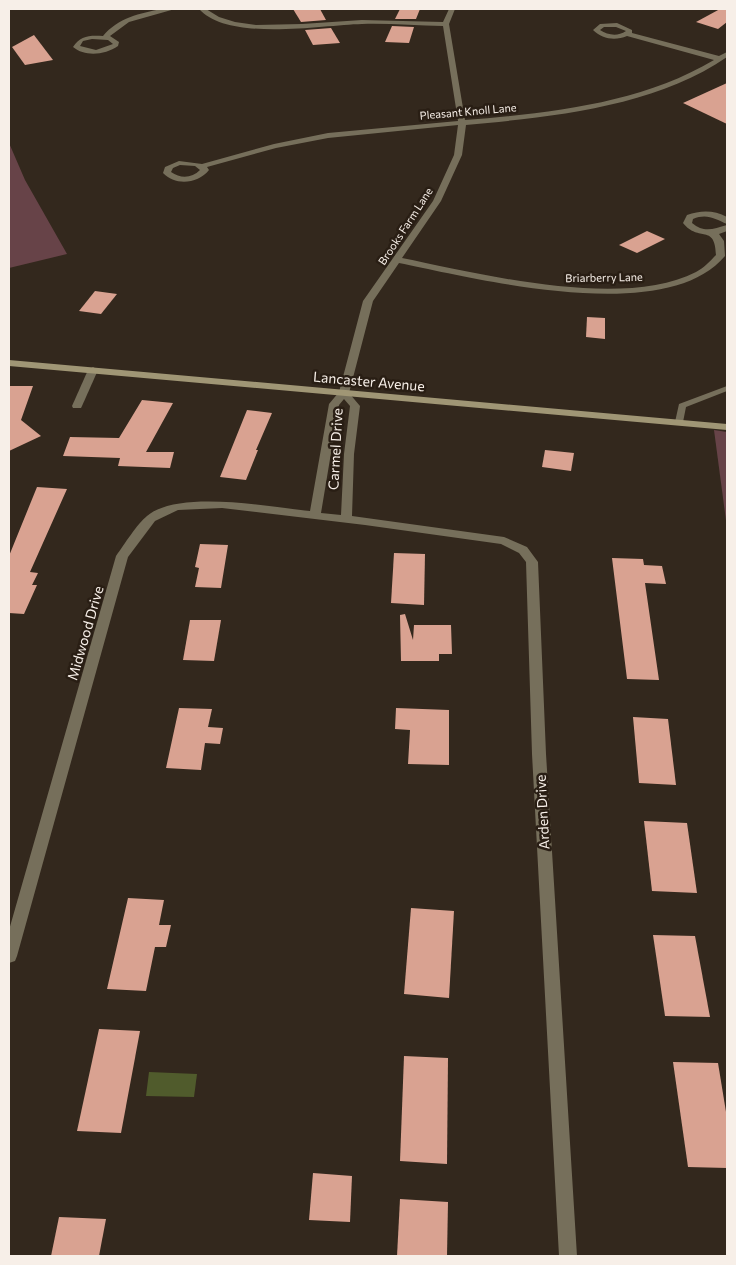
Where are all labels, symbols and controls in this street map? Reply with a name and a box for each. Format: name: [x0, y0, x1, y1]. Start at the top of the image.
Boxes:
street label: Pleasant Knoll Lane: [419, 100, 517, 122]
street label: Brooks Farm Lane: [375, 185, 435, 267]
street label: Briarberry Lane: [565, 270, 643, 284]
street label: Lancaster Avenue: [313, 368, 425, 394]
street label: Carmel Drive: [324, 408, 346, 490]
street label: Midwood Drive: [63, 584, 107, 682]
street label: Arden Drive: [532, 774, 552, 850]

